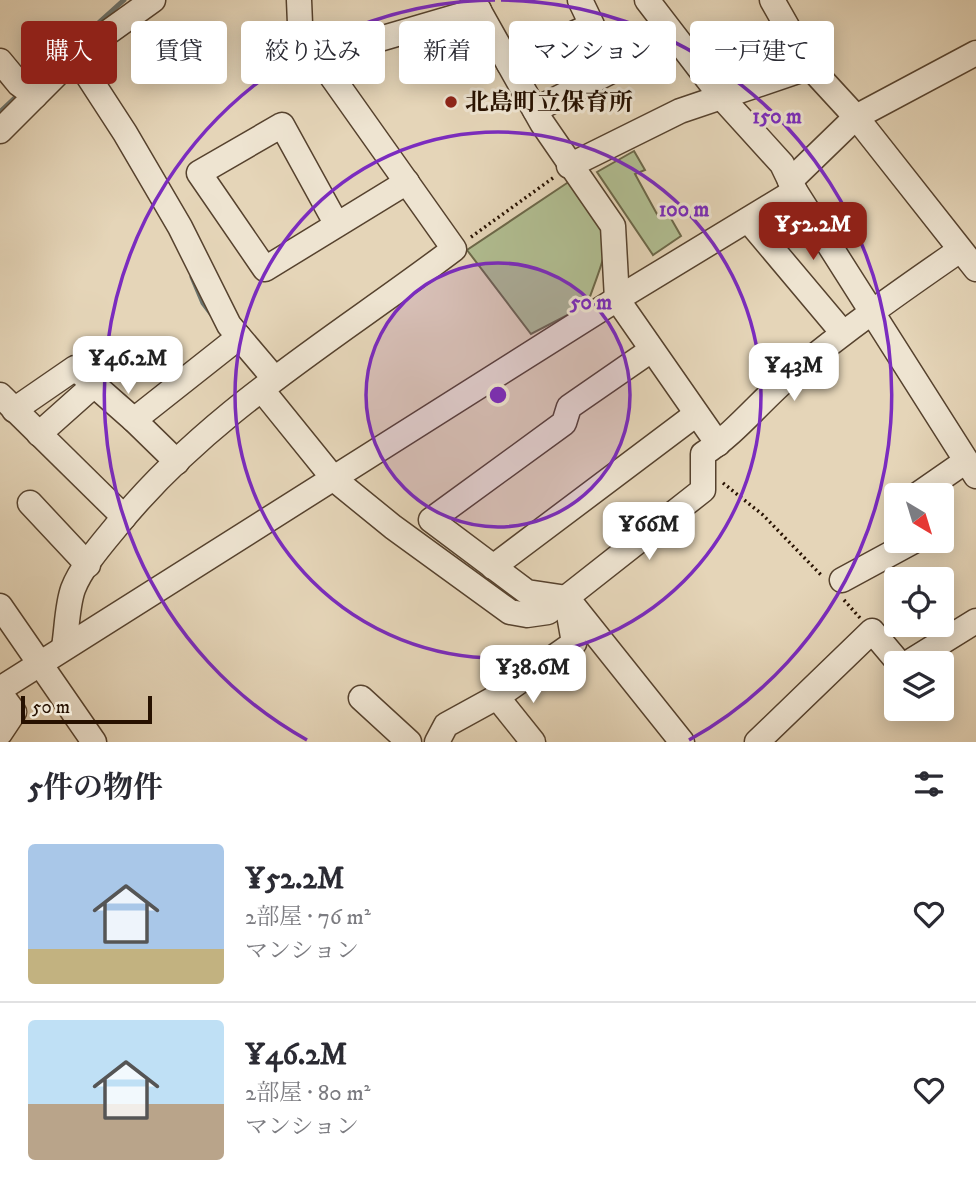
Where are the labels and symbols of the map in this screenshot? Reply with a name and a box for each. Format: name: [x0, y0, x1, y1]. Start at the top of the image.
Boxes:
place label: 北島町立保育所: [465, 88, 633, 118]
marker: 北島町立保育所: [443, 94, 459, 110]
text: 150 m: [752, 104, 802, 130]
text: 100 m: [659, 197, 709, 223]
pin: ¥52.2M: [756, 202, 870, 262]
text: 50 m: [569, 290, 612, 316]
pin: ¥46.2M: [71, 336, 185, 396]
pin: ¥43M: [753, 344, 835, 403]
centre of rings: [486, 383, 510, 407]
north arrow: [884, 483, 954, 553]
pin: ¥66M: [608, 503, 690, 562]
pin: ¥38.6M: [476, 646, 590, 705]
scale bar: [21, 693, 152, 725]

